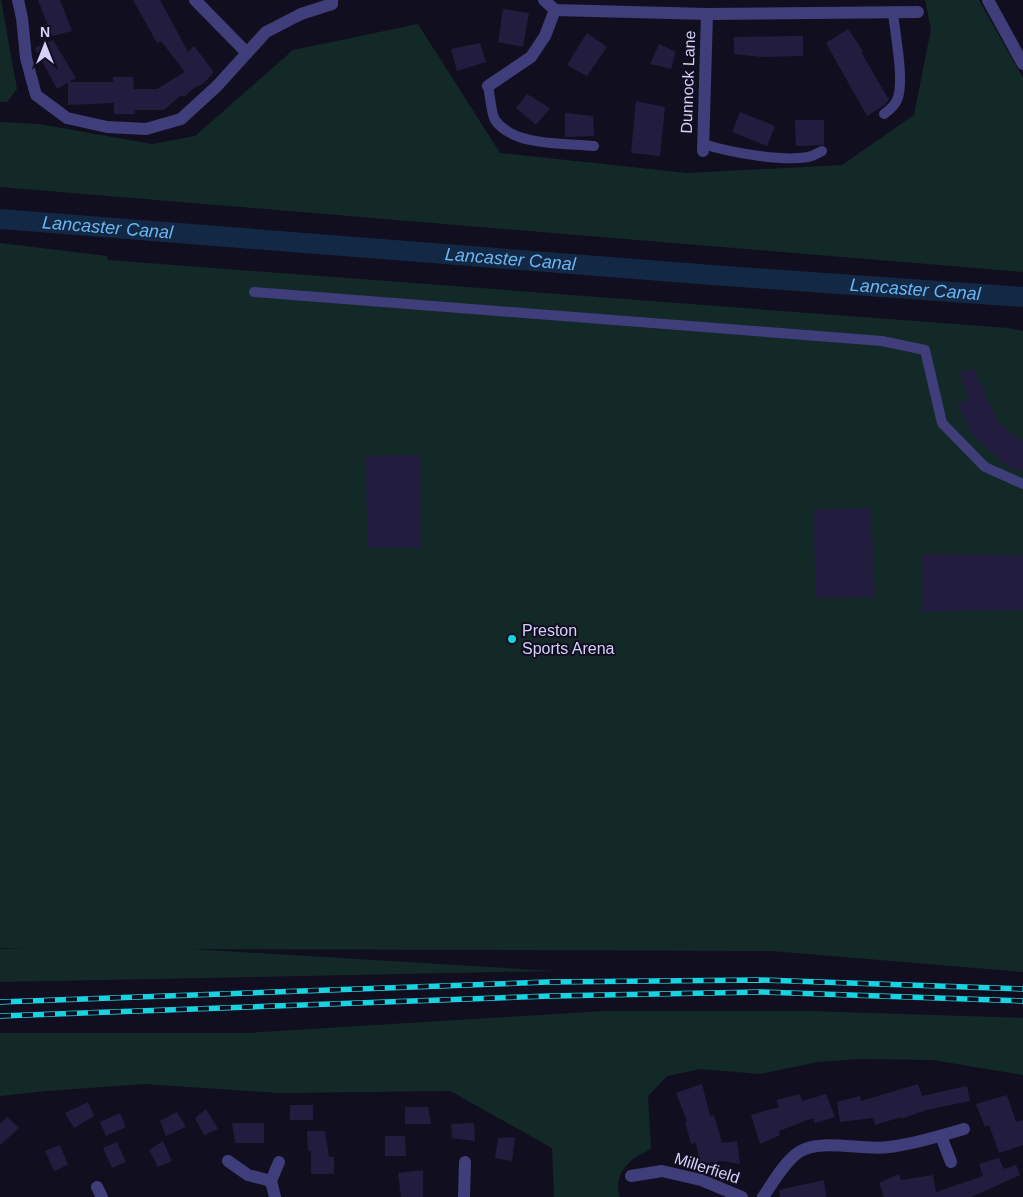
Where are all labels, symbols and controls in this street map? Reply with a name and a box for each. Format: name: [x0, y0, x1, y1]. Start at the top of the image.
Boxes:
north arrow: [20, 20, 70, 70]
text: N: [40, 24, 50, 40]
street label: Dunnock Lane: [678, 30, 698, 134]
water label: Lancaster Canal: [42, 212, 175, 243]
water label: Lancaster Canal: [444, 244, 578, 274]
water label: Lancaster Canal: [849, 275, 982, 304]
place label: Preston Sports Arena: [522, 622, 615, 657]
marker: Preston Sports Arena: [506, 633, 518, 645]
street label: Millerfield: [672, 1149, 742, 1187]

